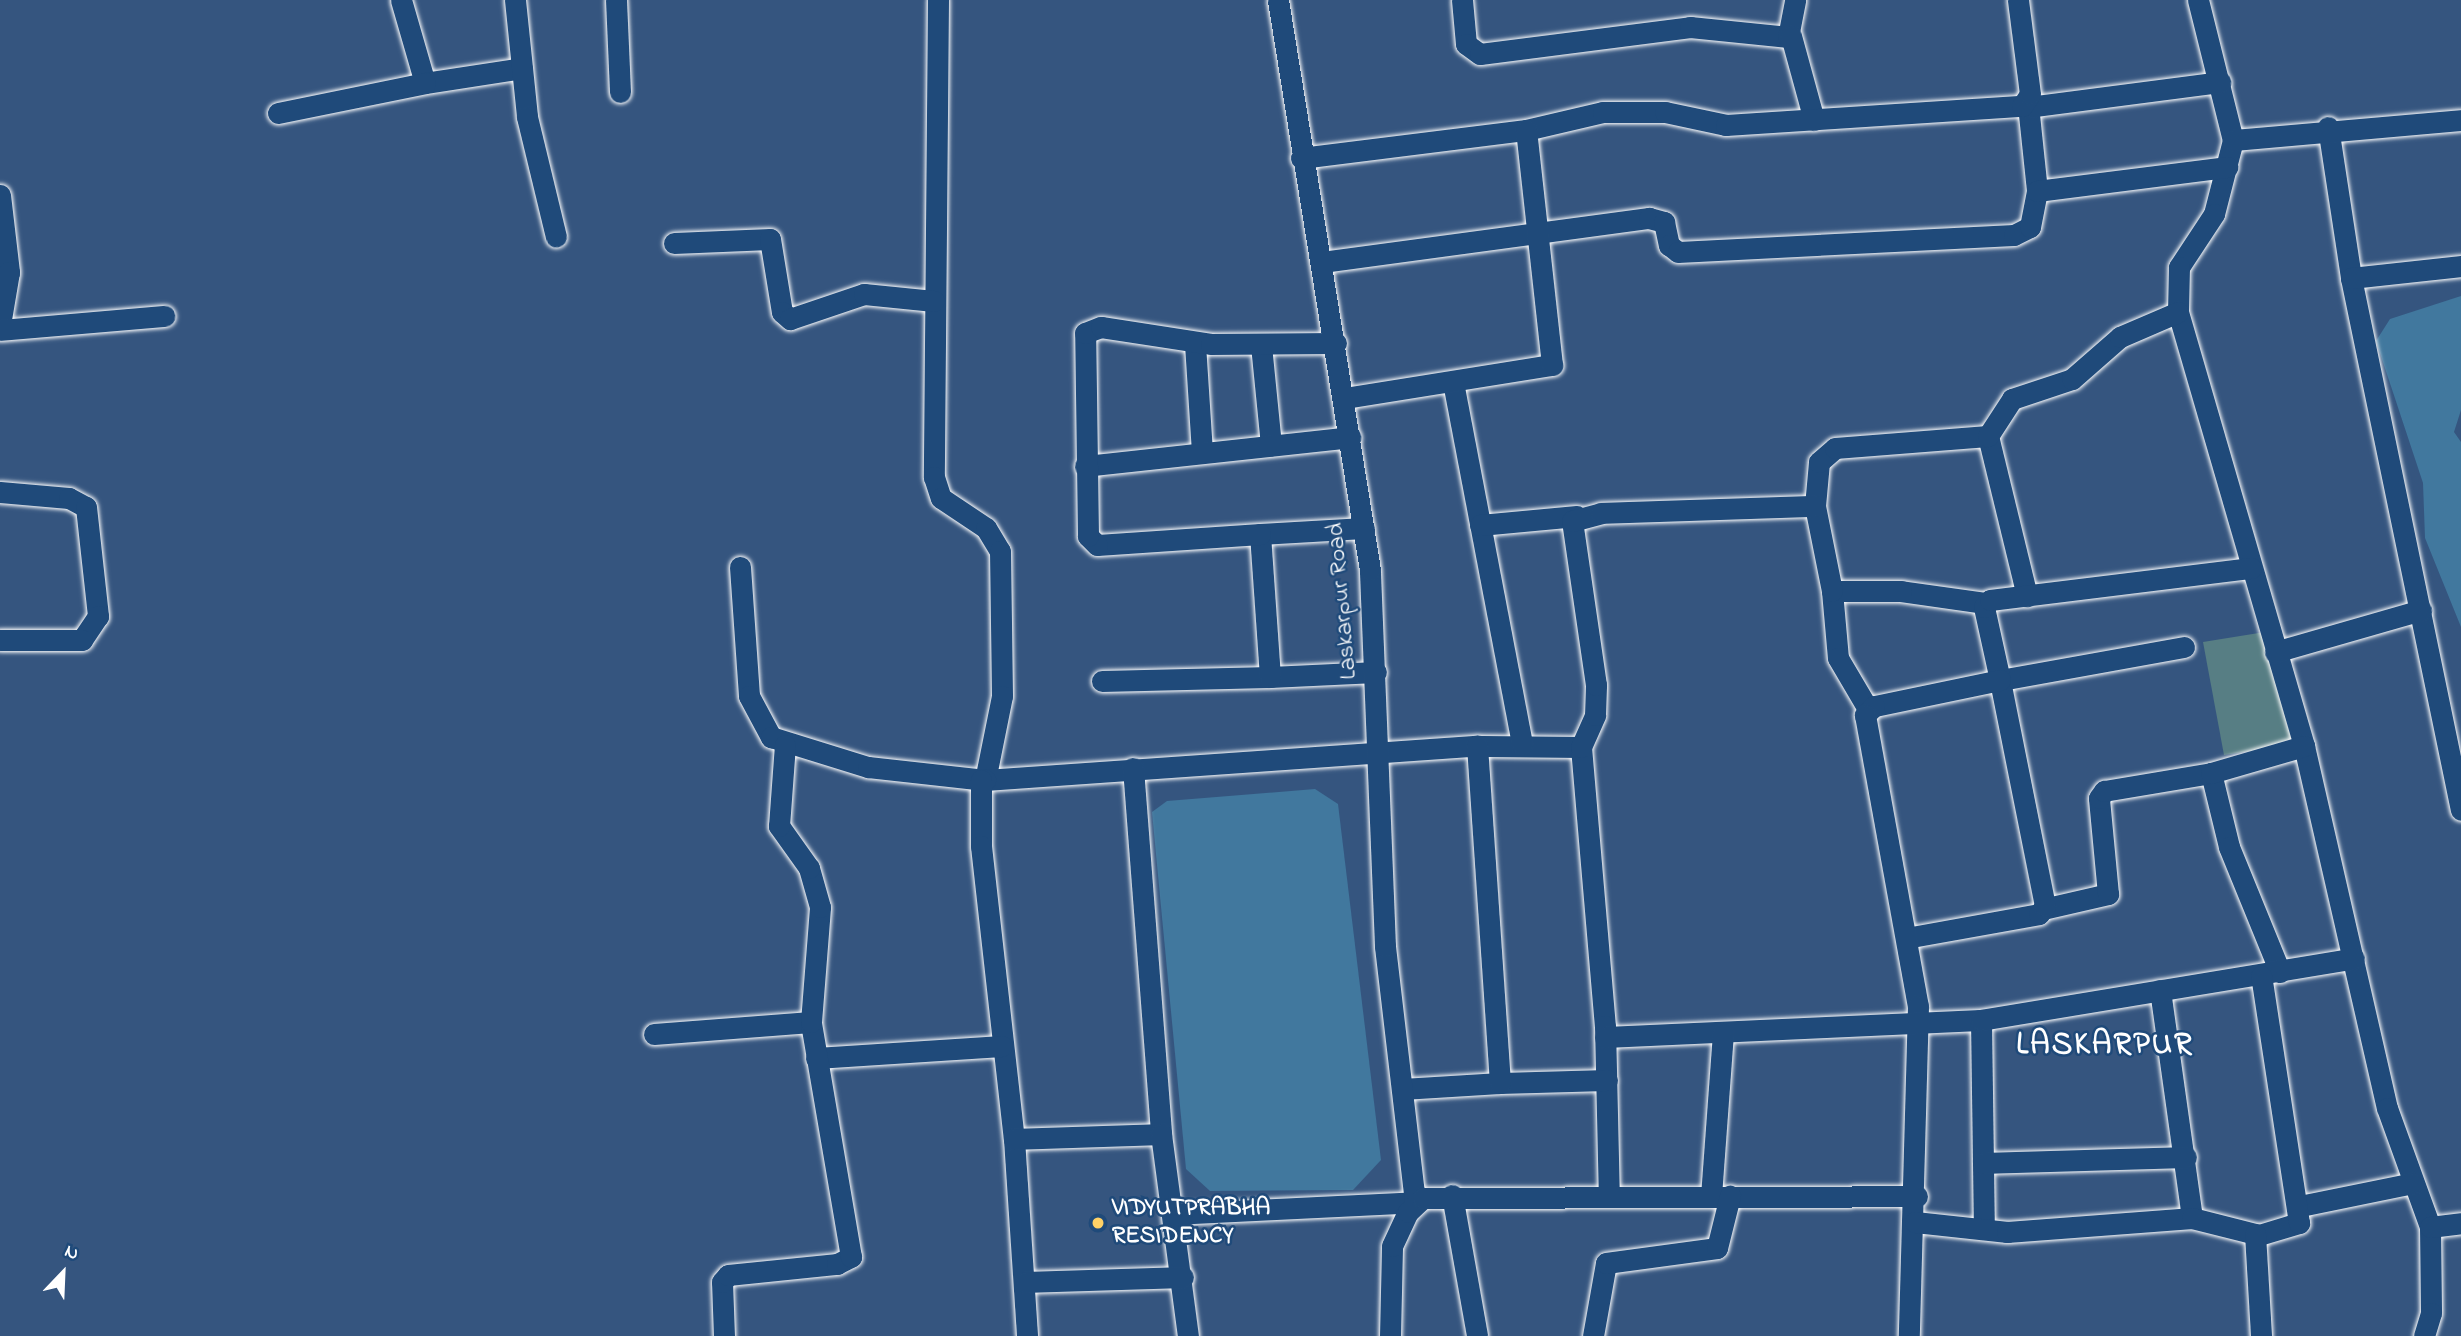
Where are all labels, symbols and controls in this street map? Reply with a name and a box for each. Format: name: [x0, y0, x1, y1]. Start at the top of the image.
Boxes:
street label: Laskarpur Road: [1322, 521, 1364, 681]
district label: LASKARPUR: [2017, 1027, 2193, 1065]
place label: VIDYUTPRABHA RESIDENCY: [1112, 1195, 1270, 1251]
marker: VIDYUTPRABHA RESIDENCY: [1090, 1215, 1106, 1231]
north arrow: [28, 1238, 98, 1308]
text: N: [60, 1238, 83, 1268]

